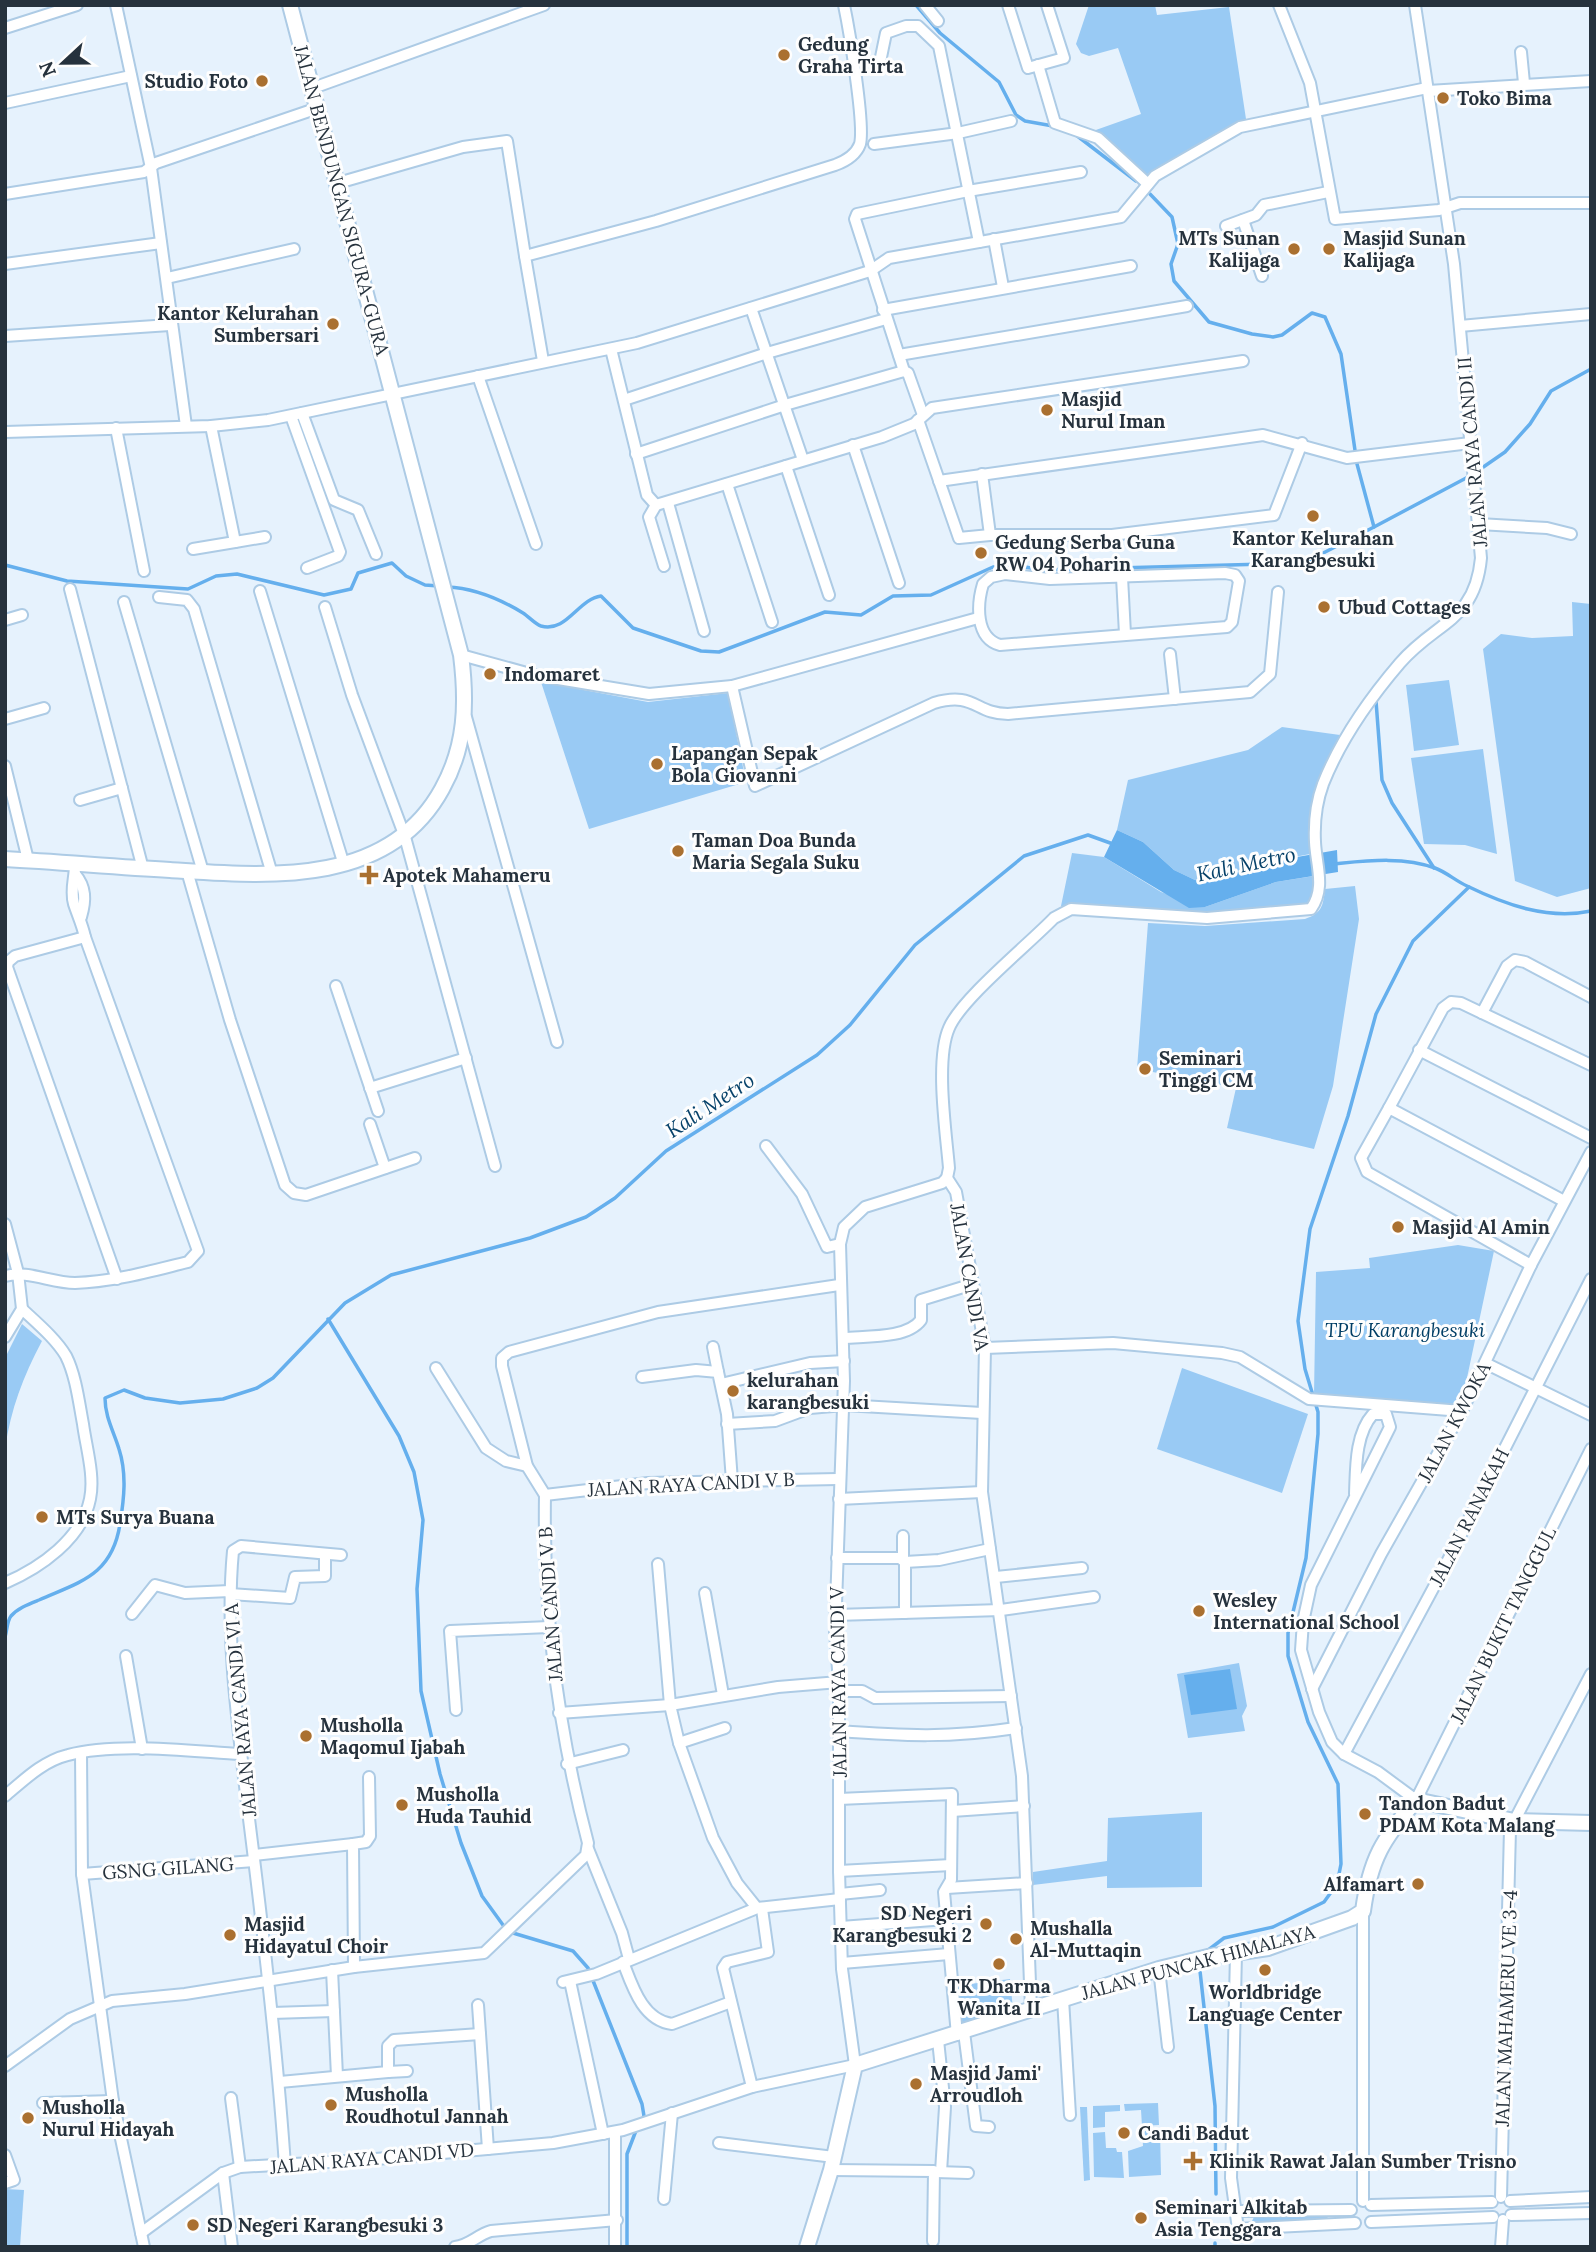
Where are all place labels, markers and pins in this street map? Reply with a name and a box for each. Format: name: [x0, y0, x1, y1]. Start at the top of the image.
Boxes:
place label: Gedung Graha Tirta: [798, 32, 903, 78]
marker: Gedung Graha Tirta: [776, 47, 792, 63]
place label: Studio Foto: [144, 69, 248, 93]
marker: Studio Foto: [254, 73, 270, 89]
place label: Toko Bima: [1457, 86, 1552, 110]
marker: Toko Bima: [1435, 90, 1451, 106]
place label: MTs Sunan Kalijaga: [1178, 226, 1280, 272]
place label: Masjid Sunan Kalijaga: [1343, 226, 1466, 272]
marker: MTs Sunan Kalijaga: [1286, 241, 1302, 257]
marker: Masjid Sunan Kalijaga: [1321, 241, 1337, 257]
place label: Kantor Kelurahan Sumbersari: [157, 301, 319, 347]
marker: Kantor Kelurahan Sumbersari: [325, 316, 341, 332]
place label: Masjid Nurul Iman: [1061, 387, 1165, 433]
marker: Masjid Nurul Iman: [1039, 402, 1055, 418]
marker: Kantor Kelurahan Karangbesuki: [1305, 508, 1321, 524]
place label: Kantor Kelurahan Karangbesuki: [1232, 526, 1394, 572]
place label: Gedung Serba Guna RW 04 Poharin: [995, 530, 1175, 576]
marker: Gedung Serba Guna RW 04 Poharin: [973, 545, 989, 561]
place label: Ubud Cottages: [1338, 595, 1471, 619]
marker: Ubud Cottages: [1316, 599, 1332, 615]
place label: Indomaret: [504, 662, 601, 686]
marker: Indomaret: [482, 666, 498, 682]
place label: Lapangan Sepak Bola Giovanni: [671, 741, 818, 787]
marker: Lapangan Sepak Bola Giovanni: [649, 756, 665, 772]
place label: Taman Doa Bunda Maria Segala Suku: [692, 828, 860, 874]
marker: Taman Doa Bunda Maria Segala Suku: [670, 843, 686, 859]
place label: Apotek Mahameru: [383, 863, 551, 887]
marker: Apotek Mahameru: [361, 867, 377, 883]
place label: Seminari Tinggi CM: [1159, 1046, 1254, 1092]
marker: Seminari Tinggi CM: [1137, 1061, 1153, 1077]
place label: Masjid Al Amin: [1412, 1215, 1550, 1239]
marker: Masjid Al Amin: [1390, 1219, 1406, 1235]
place label: kelurahan karangbesuki: [747, 1368, 869, 1414]
marker: kelurahan karangbesuki: [725, 1383, 741, 1399]
place label: MTs Surya Buana: [56, 1505, 214, 1529]
marker: MTs Surya Buana: [34, 1509, 50, 1525]
place label: Wesley International School: [1213, 1588, 1400, 1634]
marker: Wesley International School: [1191, 1603, 1207, 1619]
place label: Musholla Maqomul Ijabah: [320, 1713, 465, 1759]
marker: Musholla Maqomul Ijabah: [298, 1728, 314, 1744]
place label: Musholla Huda Tauhid: [416, 1782, 532, 1828]
place label: Tandon Badut PDAM Kota Malang: [1379, 1791, 1556, 1837]
marker: Musholla Huda Tauhid: [394, 1797, 410, 1813]
marker: Tandon Badut PDAM Kota Malang: [1357, 1806, 1373, 1822]
place label: Alfamart: [1324, 1872, 1405, 1896]
marker: Alfamart: [1410, 1876, 1426, 1892]
place label: SD Negeri Karangbesuki 2: [832, 1901, 972, 1947]
place label: Masjid Hidayatul Choir: [244, 1912, 388, 1958]
marker: SD Negeri Karangbesuki 2: [978, 1916, 994, 1932]
place label: Mushalla Al-Muttaqin: [1030, 1916, 1142, 1962]
marker: Masjid Hidayatul Choir: [222, 1927, 238, 1943]
marker: Mushalla Al-Muttaqin: [1008, 1931, 1024, 1947]
marker: TK Dharma Wanita II: [991, 1956, 1007, 1972]
marker: Worldbridge Language Center: [1257, 1962, 1273, 1978]
place label: TK Dharma Wanita II: [947, 1974, 1051, 2020]
place label: Worldbridge Language Center: [1188, 1980, 1342, 2026]
place label: Masjid Jami' Arroudloh: [930, 2061, 1041, 2107]
marker: Masjid Jami' Arroudloh: [908, 2076, 924, 2092]
place label: Musholla Roudhotul Jannah: [345, 2082, 509, 2128]
place label: Musholla Nurul Hidayah: [42, 2095, 174, 2141]
marker: Musholla Roudhotul Jannah: [323, 2097, 339, 2113]
marker: Musholla Nurul Hidayah: [20, 2110, 36, 2126]
place label: Candi Badut: [1138, 2121, 1250, 2145]
marker: Candi Badut: [1116, 2125, 1132, 2141]
place label: Klinik Rawat Jalan Sumber Trisno: [1209, 2149, 1517, 2173]
marker: Klinik Rawat Jalan Sumber Trisno: [1183, 2151, 1203, 2171]
place label: Seminari Alkitab Asia Tenggara: [1155, 2195, 1308, 2241]
marker: Seminari Alkitab Asia Tenggara: [1133, 2210, 1149, 2226]
place label: SD Negeri Karangbesuki 3: [207, 2213, 443, 2237]
marker: SD Negeri Karangbesuki 3: [185, 2217, 201, 2233]

